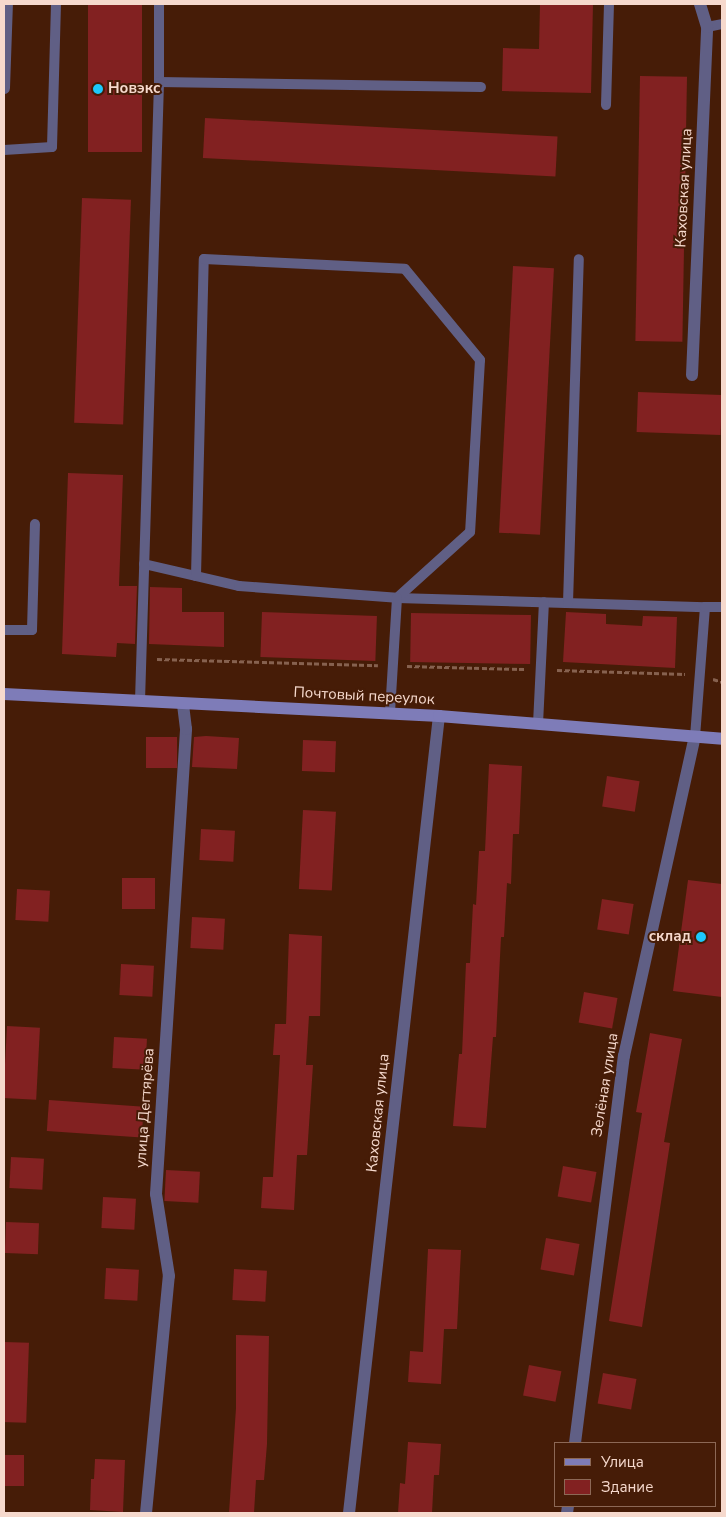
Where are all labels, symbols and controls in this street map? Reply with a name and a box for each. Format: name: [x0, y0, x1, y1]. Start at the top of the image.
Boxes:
place label: Новэкс: [108, 80, 160, 98]
marker: Новэкс: [92, 83, 104, 95]
street label: Каховская улица: [672, 128, 696, 248]
street label: Почтовый переулок: [293, 683, 435, 709]
place label: склад: [649, 928, 691, 946]
marker: склад: [695, 931, 707, 943]
street label: Зелёная улица: [588, 1032, 622, 1138]
street label: улица Дегтярёва: [132, 1047, 158, 1169]
street label: Каховская улица: [363, 1053, 393, 1173]
legend: [554, 1442, 716, 1507]
text: Улица: [601, 1452, 644, 1472]
text: Здание: [601, 1477, 653, 1497]

